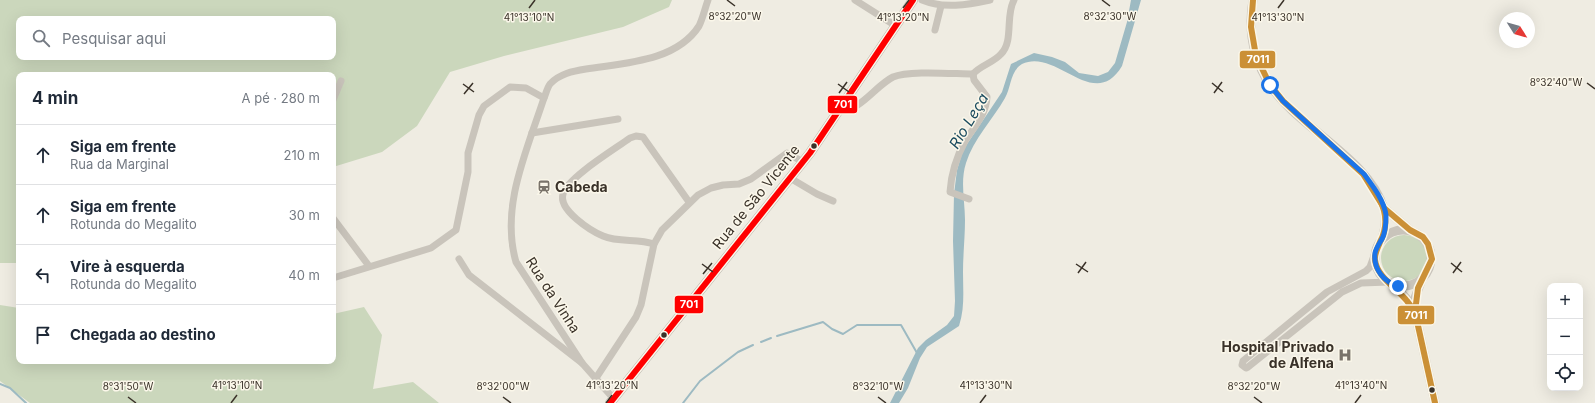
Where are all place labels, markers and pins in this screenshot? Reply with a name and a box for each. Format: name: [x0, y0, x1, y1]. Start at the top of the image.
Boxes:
unlabelled marker: [809, 141, 819, 151]
place label: Cabeda: [555, 178, 608, 195]
station icon: Cabeda: [536, 179, 552, 195]
unlabelled marker: [659, 330, 669, 340]
place label: Hospital Privado de Alfena: [1222, 338, 1334, 371]
hospital icon: Hospital Privado de Alfena: [1337, 347, 1353, 363]
unlabelled marker: [1427, 385, 1437, 395]

